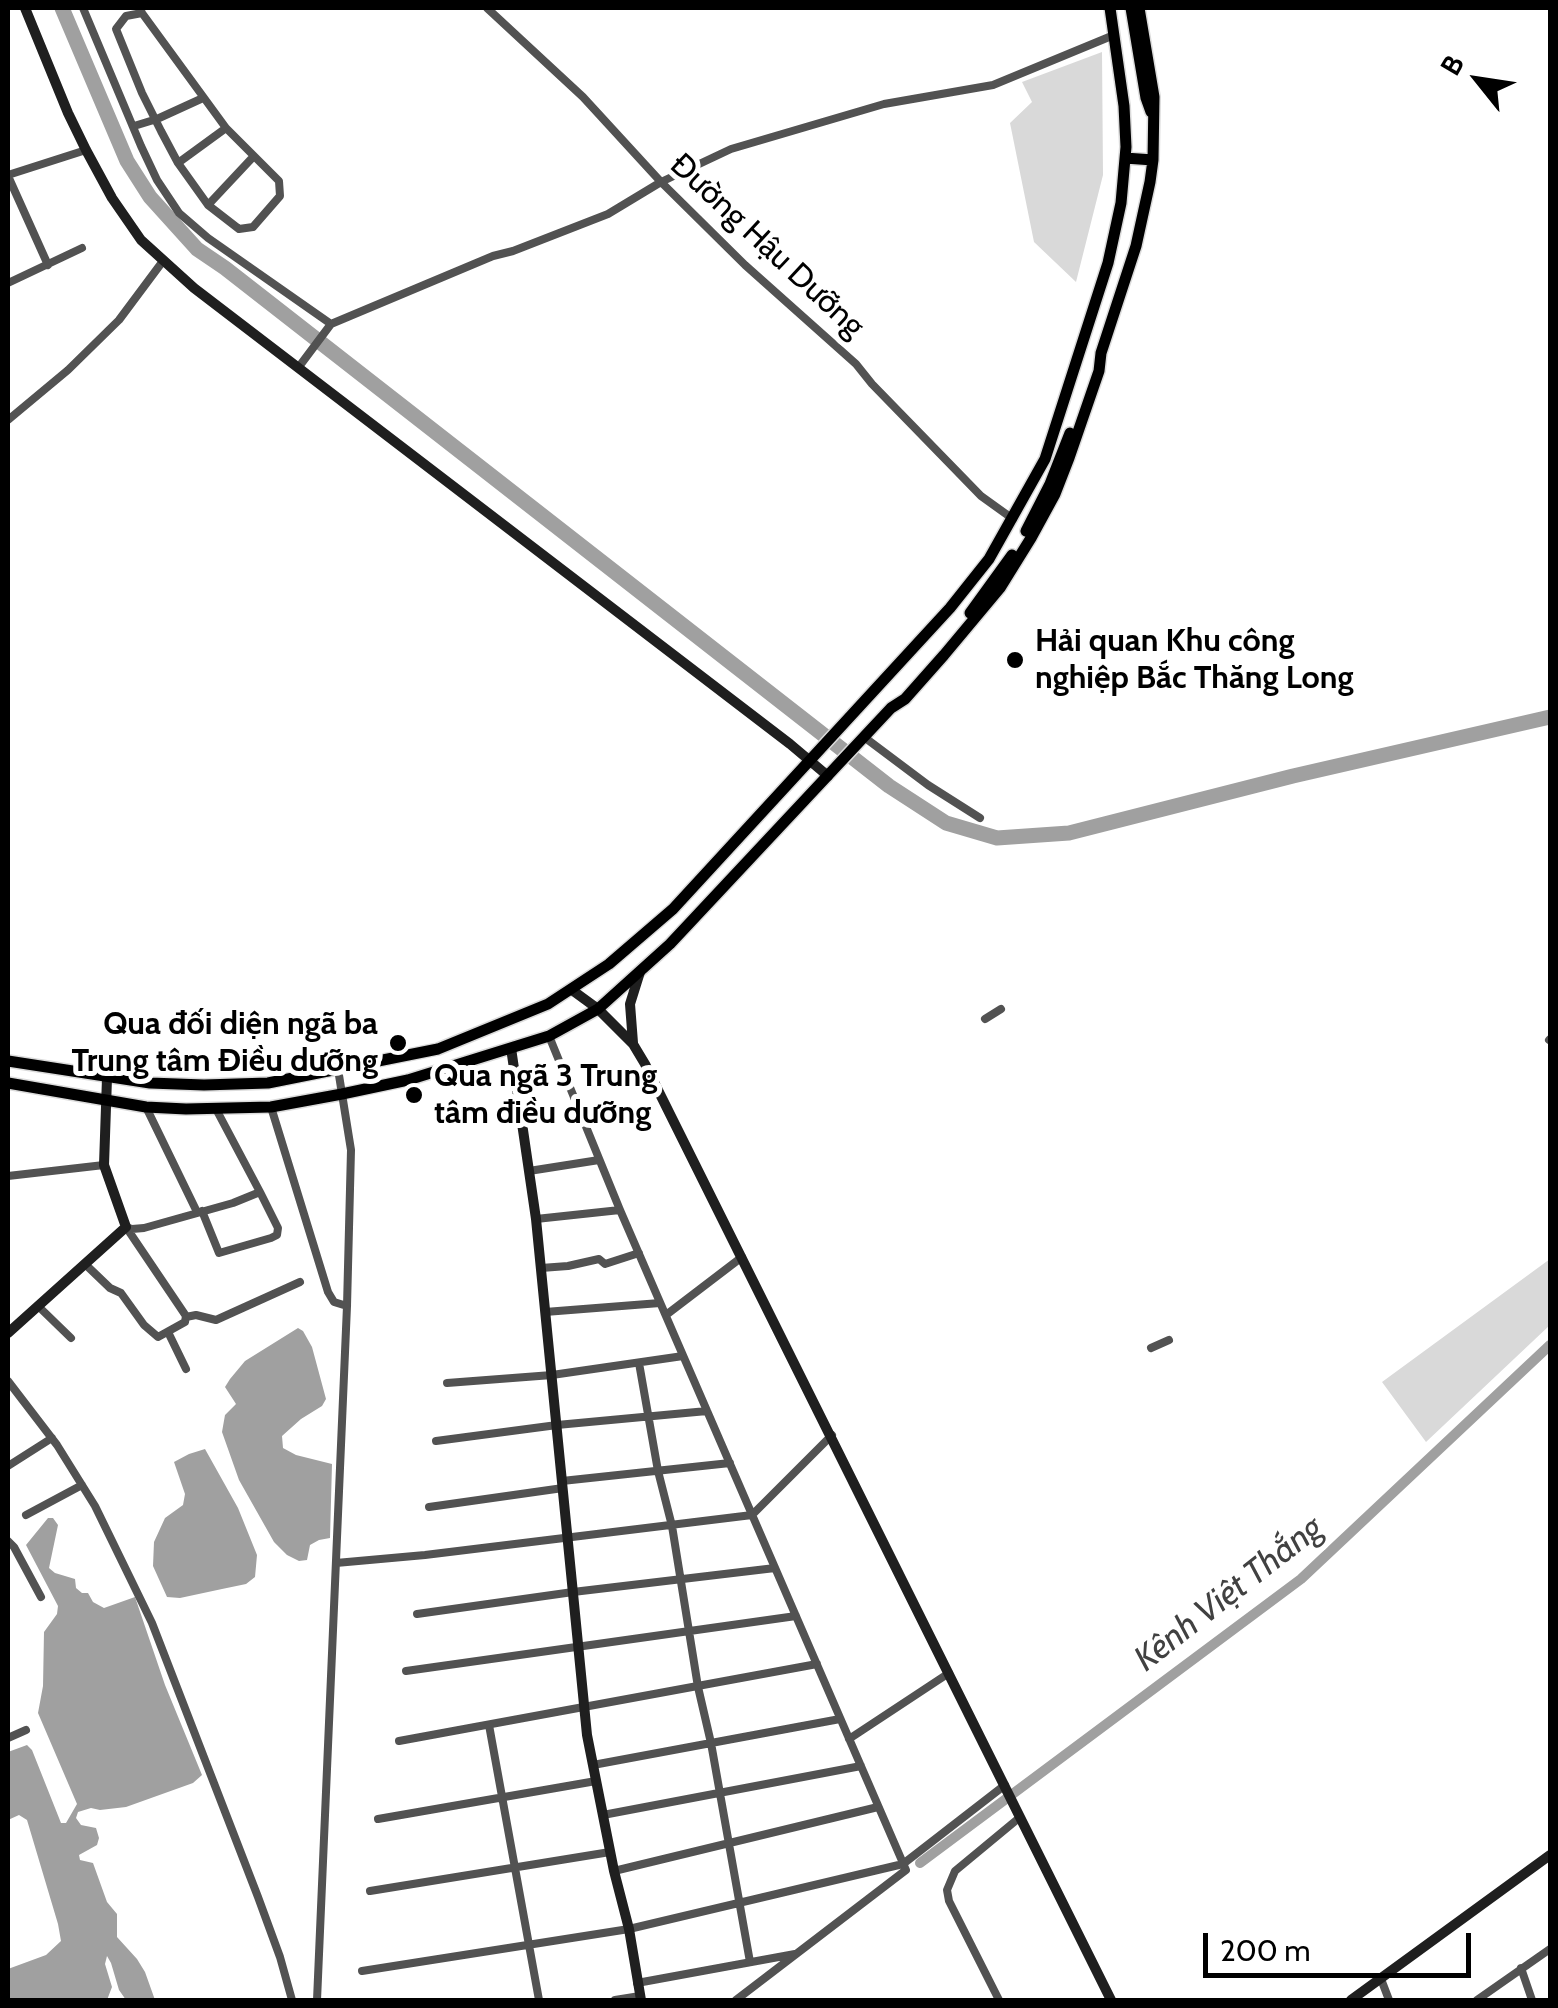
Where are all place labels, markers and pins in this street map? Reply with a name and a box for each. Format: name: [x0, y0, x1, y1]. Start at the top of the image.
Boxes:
place label: Hải quan Khu công nghiệp Bắc Thăng Long: [1035, 623, 1353, 698]
marker: Hải quan Khu công nghiệp Bắc Thăng Long: [1004, 649, 1026, 671]
place label: Qua đối diện ngã ba Trung tâm Điều dưỡng: [72, 1006, 378, 1081]
marker: Qua đối diện ngã ba Trung tâm Điều dưỡng: [387, 1032, 409, 1054]
place label: Qua ngã 3 Trung tâm điều dưỡng: [434, 1058, 657, 1133]
marker: Qua ngã 3 Trung tâm điều dưỡng: [403, 1084, 425, 1106]

